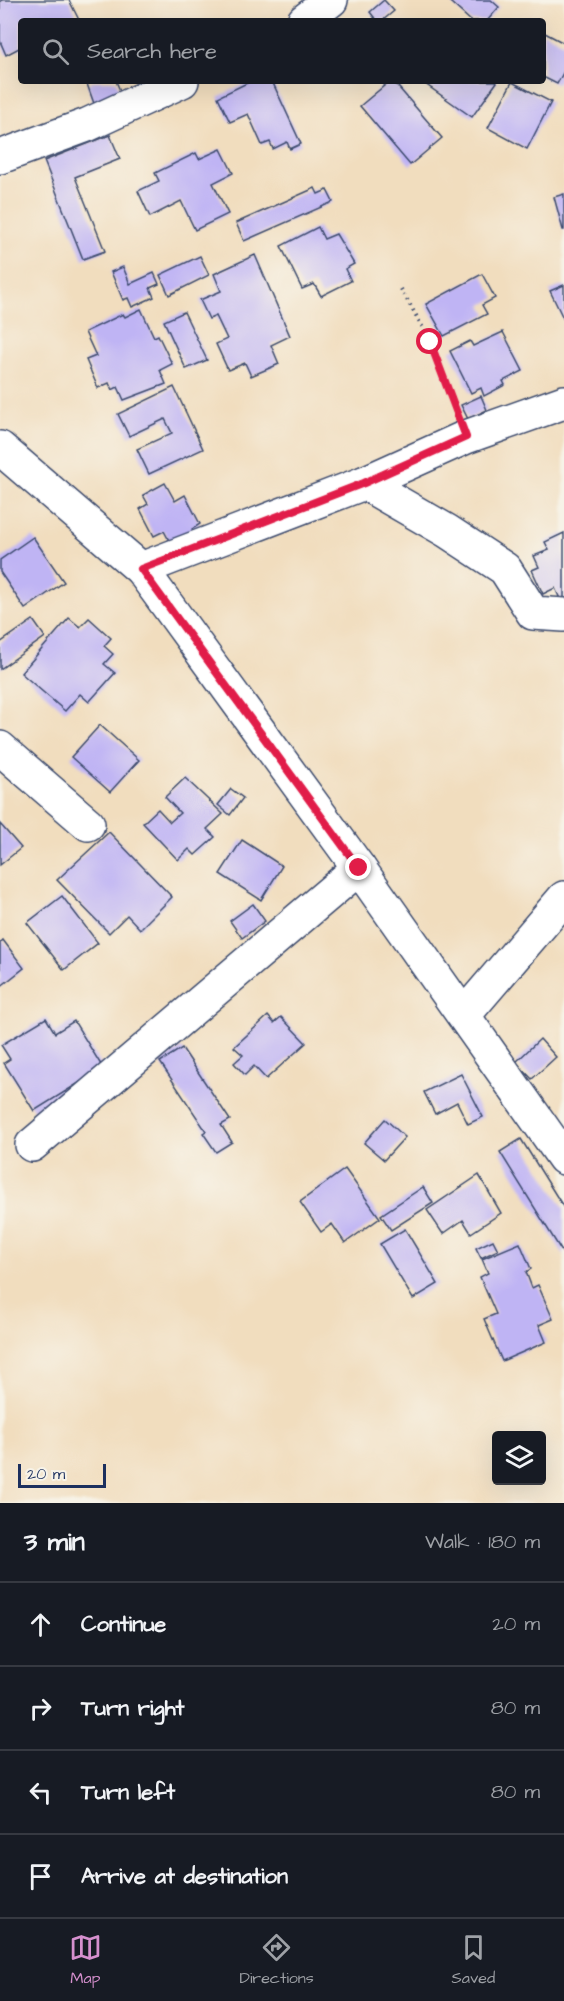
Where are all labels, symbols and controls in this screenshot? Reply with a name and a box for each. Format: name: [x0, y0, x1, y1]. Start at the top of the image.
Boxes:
search box: [18, 18, 546, 84]
icon: search: [39, 35, 72, 68]
text: Search here: [87, 36, 217, 67]
route start: [416, 328, 442, 354]
route end: [345, 854, 371, 880]
map controls: [492, 1431, 546, 1485]
button: layers: [492, 1431, 546, 1485]
scale bar: [18, 1461, 106, 1488]
text: 20 m: [27, 1463, 65, 1485]
text: 3 min: [24, 1524, 85, 1560]
text: Walk · 180 m: [425, 1528, 540, 1556]
icon: ahead: [24, 1608, 57, 1641]
text: Continue: [81, 1609, 166, 1640]
text: 20 m: [492, 1610, 540, 1638]
icon: right: [24, 1692, 57, 1725]
text: Turn right: [81, 1693, 184, 1724]
text: 80 m: [491, 1694, 540, 1722]
icon: left: [24, 1776, 57, 1809]
text: Turn left: [81, 1777, 175, 1808]
text: 80 m: [491, 1778, 540, 1806]
icon: arrive: [24, 1860, 57, 1893]
text: Arrive at destination: [81, 1861, 288, 1892]
tab: Map: [69, 1931, 102, 1989]
tab: Directions: [240, 1931, 314, 1989]
tab: Saved: [452, 1931, 495, 1989]

